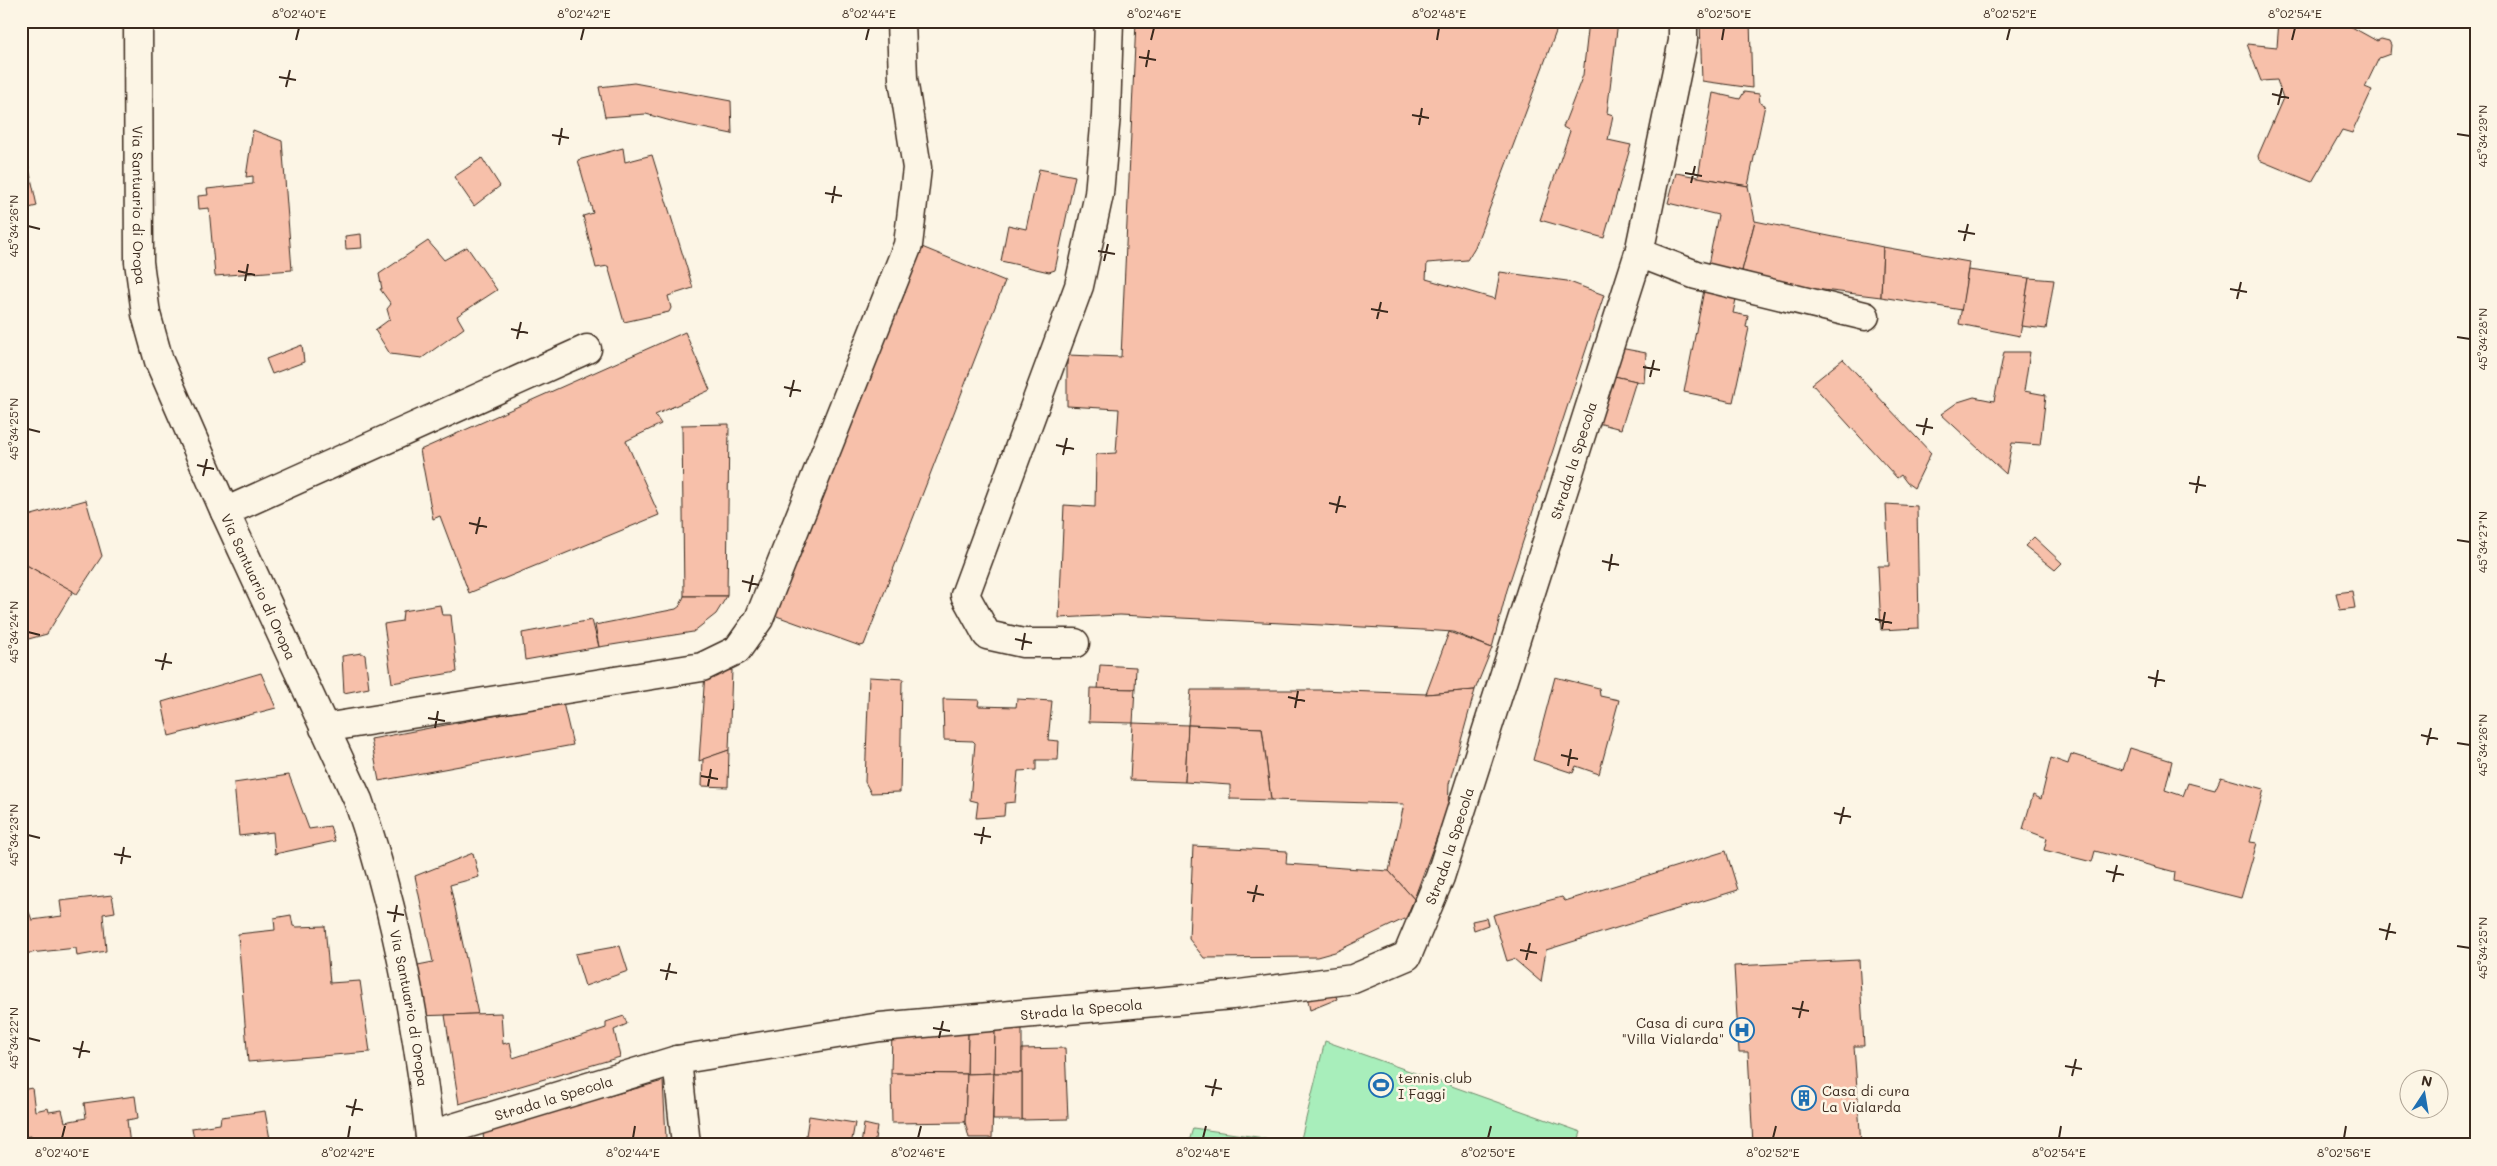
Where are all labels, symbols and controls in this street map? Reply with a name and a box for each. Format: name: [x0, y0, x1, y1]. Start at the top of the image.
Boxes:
text: 8°02'40"E: [272, 5, 326, 21]
text: 8°02'42"E: [557, 5, 611, 21]
text: 8°02'44"E: [842, 5, 896, 21]
text: 8°02'46"E: [1127, 5, 1181, 21]
text: 8°02'48"E: [1412, 5, 1466, 21]
text: 8°02'50"E: [1697, 5, 1751, 21]
text: 8°02'52"E: [1983, 5, 2037, 21]
text: 8°02'54"E: [2268, 5, 2322, 21]
text: 45°34'29"N: [2474, 105, 2490, 167]
street label: Via Santuario di Oropa: [129, 125, 151, 286]
text: 45°34'26"N: [5, 195, 21, 257]
text: 45°34'28"N: [2474, 308, 2490, 370]
text: 45°34'25"N: [5, 398, 21, 460]
street label: Strada la Specola: [1545, 399, 1601, 522]
street label: Via Santuario di Oropa: [217, 510, 301, 663]
text: 45°34'27"N: [2474, 511, 2490, 573]
text: 45°34'24"N: [5, 601, 21, 663]
text: 45°34'26"N: [2474, 714, 2490, 776]
street label: Strada la Specola: [1420, 785, 1478, 907]
text: 45°34'23"N: [5, 804, 21, 866]
text: 45°34'25"N: [2474, 917, 2490, 979]
street label: Via Santuario di Oropa: [386, 928, 433, 1088]
street label: Strada la Specola: [1019, 994, 1143, 1024]
text: 45°34'22"N: [5, 1007, 21, 1069]
place label: Casa di cura "Villa Vialarda": [1622, 1013, 1724, 1048]
hospital icon: Casa di cura "Villa Vialarda": [1729, 1017, 1755, 1043]
place label: tennis club I Faggi: [1398, 1068, 1472, 1103]
north arrow: [2400, 1068, 2450, 1118]
text: N: [2420, 1070, 2434, 1091]
street label: Strada la Specola: [492, 1071, 615, 1124]
sports icon: tennis club I Faggi: [1368, 1072, 1394, 1098]
place label: Casa di cura La Vialarda: [1822, 1081, 1910, 1116]
building icon: Casa di cura La Vialarda: [1791, 1085, 1817, 1111]
text: 8°02'40"E: [35, 1144, 89, 1160]
text: 8°02'42"E: [321, 1144, 375, 1160]
text: 8°02'44"E: [606, 1144, 660, 1160]
text: 8°02'46"E: [891, 1144, 945, 1160]
text: 8°02'48"E: [1176, 1144, 1230, 1160]
text: 8°02'50"E: [1461, 1144, 1515, 1160]
text: 8°02'52"E: [1746, 1144, 1800, 1160]
text: 8°02'54"E: [2032, 1144, 2086, 1160]
text: 8°02'56"E: [2317, 1144, 2371, 1160]

